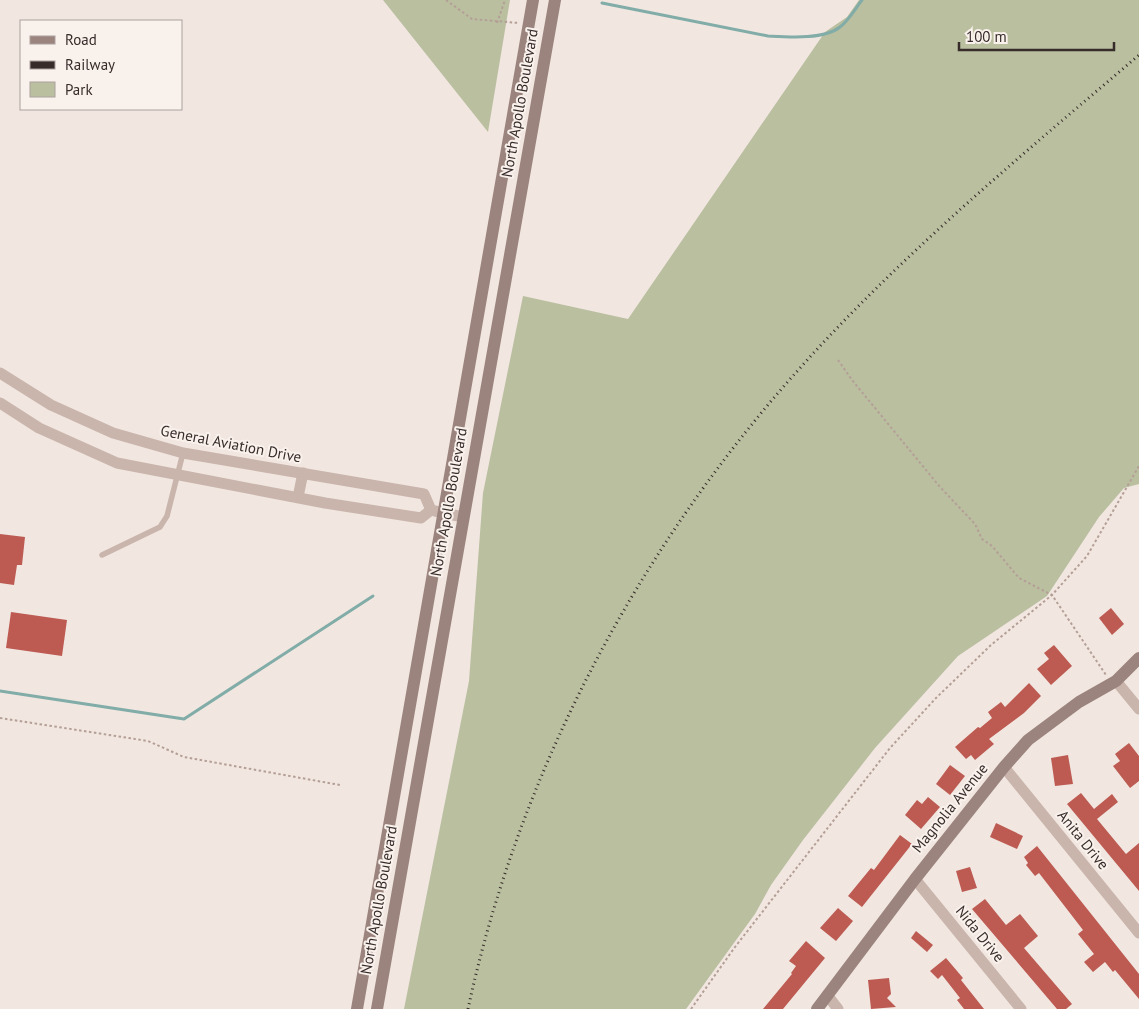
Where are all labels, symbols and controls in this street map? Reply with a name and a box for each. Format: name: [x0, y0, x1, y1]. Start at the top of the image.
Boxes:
legend: [20, 20, 182, 110]
scale bar: [959, 20, 1114, 52]
street label: North Apollo Boulevard: [497, 27, 542, 179]
text: 100 m: [966, 27, 1007, 46]
text: Road: [65, 30, 97, 49]
text: Railway: [65, 55, 115, 74]
text: Park: [65, 80, 93, 99]
street label: General Aviation Drive: [159, 421, 303, 466]
street label: North Apollo Boulevard: [426, 426, 471, 578]
street label: Magnolia Avenue: [908, 759, 992, 856]
street label: Anita Drive: [1054, 806, 1113, 873]
street label: North Apollo Boulevard: [356, 824, 401, 976]
street label: Nida Drive: [952, 902, 1009, 966]

